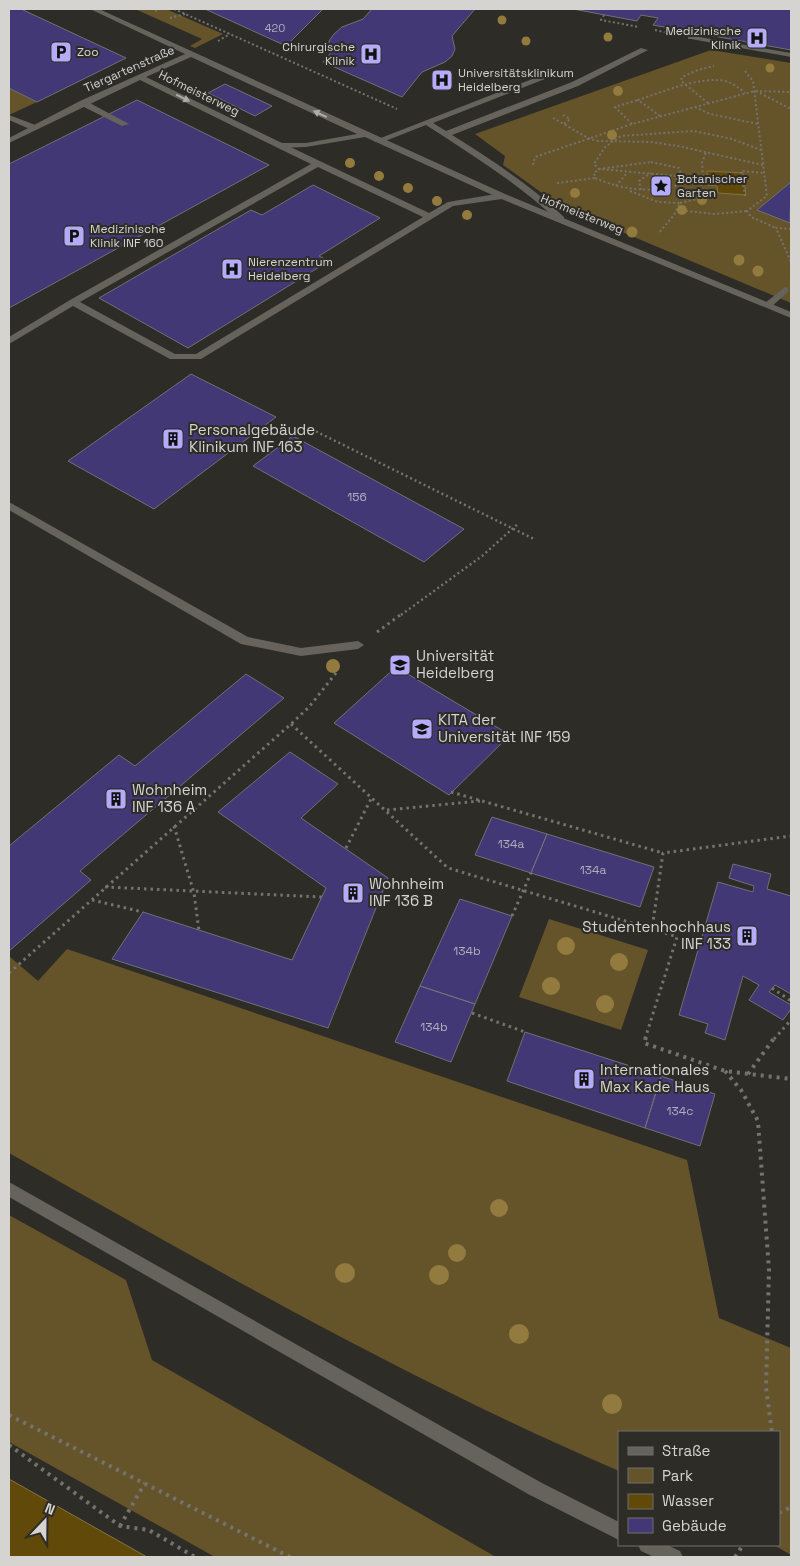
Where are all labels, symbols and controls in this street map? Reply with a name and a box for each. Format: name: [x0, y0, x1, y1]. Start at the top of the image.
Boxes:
house number: 420: [265, 21, 285, 35]
place label: Medizinische Klinik: [665, 23, 742, 53]
hospital icon: Medizinische Klinik: [745, 26, 769, 50]
place label: Chirurgische Klinik: [282, 39, 356, 69]
parking icon: Zoo: [49, 40, 73, 64]
street label: Tiergartenstraße: [81, 42, 177, 96]
hospital icon: Chirurgische Klinik: [359, 42, 383, 66]
place label: Zoo: [77, 44, 99, 60]
place label: Universitätsklinikum Heidelberg: [458, 65, 574, 95]
street label: Hofmeisterweg: [156, 66, 242, 120]
hospital icon: Universitätsklinikum Heidelberg: [430, 68, 454, 92]
one-way arrow: [176, 95, 190, 103]
one-way arrow: [313, 110, 327, 118]
place label: Botanischer Garten: [677, 171, 748, 201]
place icon: Botanischer Garten: [649, 174, 673, 198]
street label: Hofmeisterweg: [538, 190, 626, 238]
place label: Medizinische Klinik INF 160: [90, 221, 166, 251]
parking icon: Medizinische Klinik INF 160: [62, 224, 86, 248]
place label: Nierenzentrum Heidelberg: [248, 254, 333, 284]
hospital icon: Nierenzentrum Heidelberg: [220, 257, 244, 281]
place label: Personalgebäude Klinikum INF 163: [189, 420, 315, 456]
building icon: Personalgebäude Klinikum INF 163: [161, 427, 185, 451]
house number: 156: [347, 489, 367, 505]
place label: Universität Heidelberg: [416, 646, 495, 682]
school or university icon: Universität Heidelberg: [388, 653, 412, 677]
place label: KITA der Universität INF 159: [438, 710, 570, 746]
school or university icon: KITA der Universität INF 159: [410, 717, 434, 741]
place label: Wohnheim INF 136 A: [132, 780, 207, 816]
building icon: Wohnheim INF 136 A: [104, 787, 128, 811]
house number: 134a: [498, 836, 524, 852]
house number: 134a: [580, 862, 606, 878]
place label: Wohnheim INF 136 B: [369, 874, 444, 910]
building icon: Wohnheim INF 136 B: [341, 881, 365, 905]
place label: Studentenhochhaus INF 133: [582, 917, 731, 953]
building icon: Studentenhochhaus INF 133: [735, 924, 759, 948]
house number: 134b: [453, 943, 481, 959]
house number: 134b: [420, 1019, 448, 1035]
place label: Internationales Max Kade Haus: [600, 1060, 710, 1096]
building icon: Internationales Max Kade Haus: [572, 1067, 596, 1091]
house number: 134c: [667, 1103, 693, 1119]
legend: [618, 1431, 780, 1546]
text: Straße: [662, 1441, 711, 1460]
text: Park: [662, 1466, 693, 1485]
text: Wasser: [662, 1491, 714, 1510]
north arrow: [20, 1496, 70, 1546]
text: N: [42, 1499, 58, 1519]
text: Gebäude: [662, 1516, 727, 1535]

